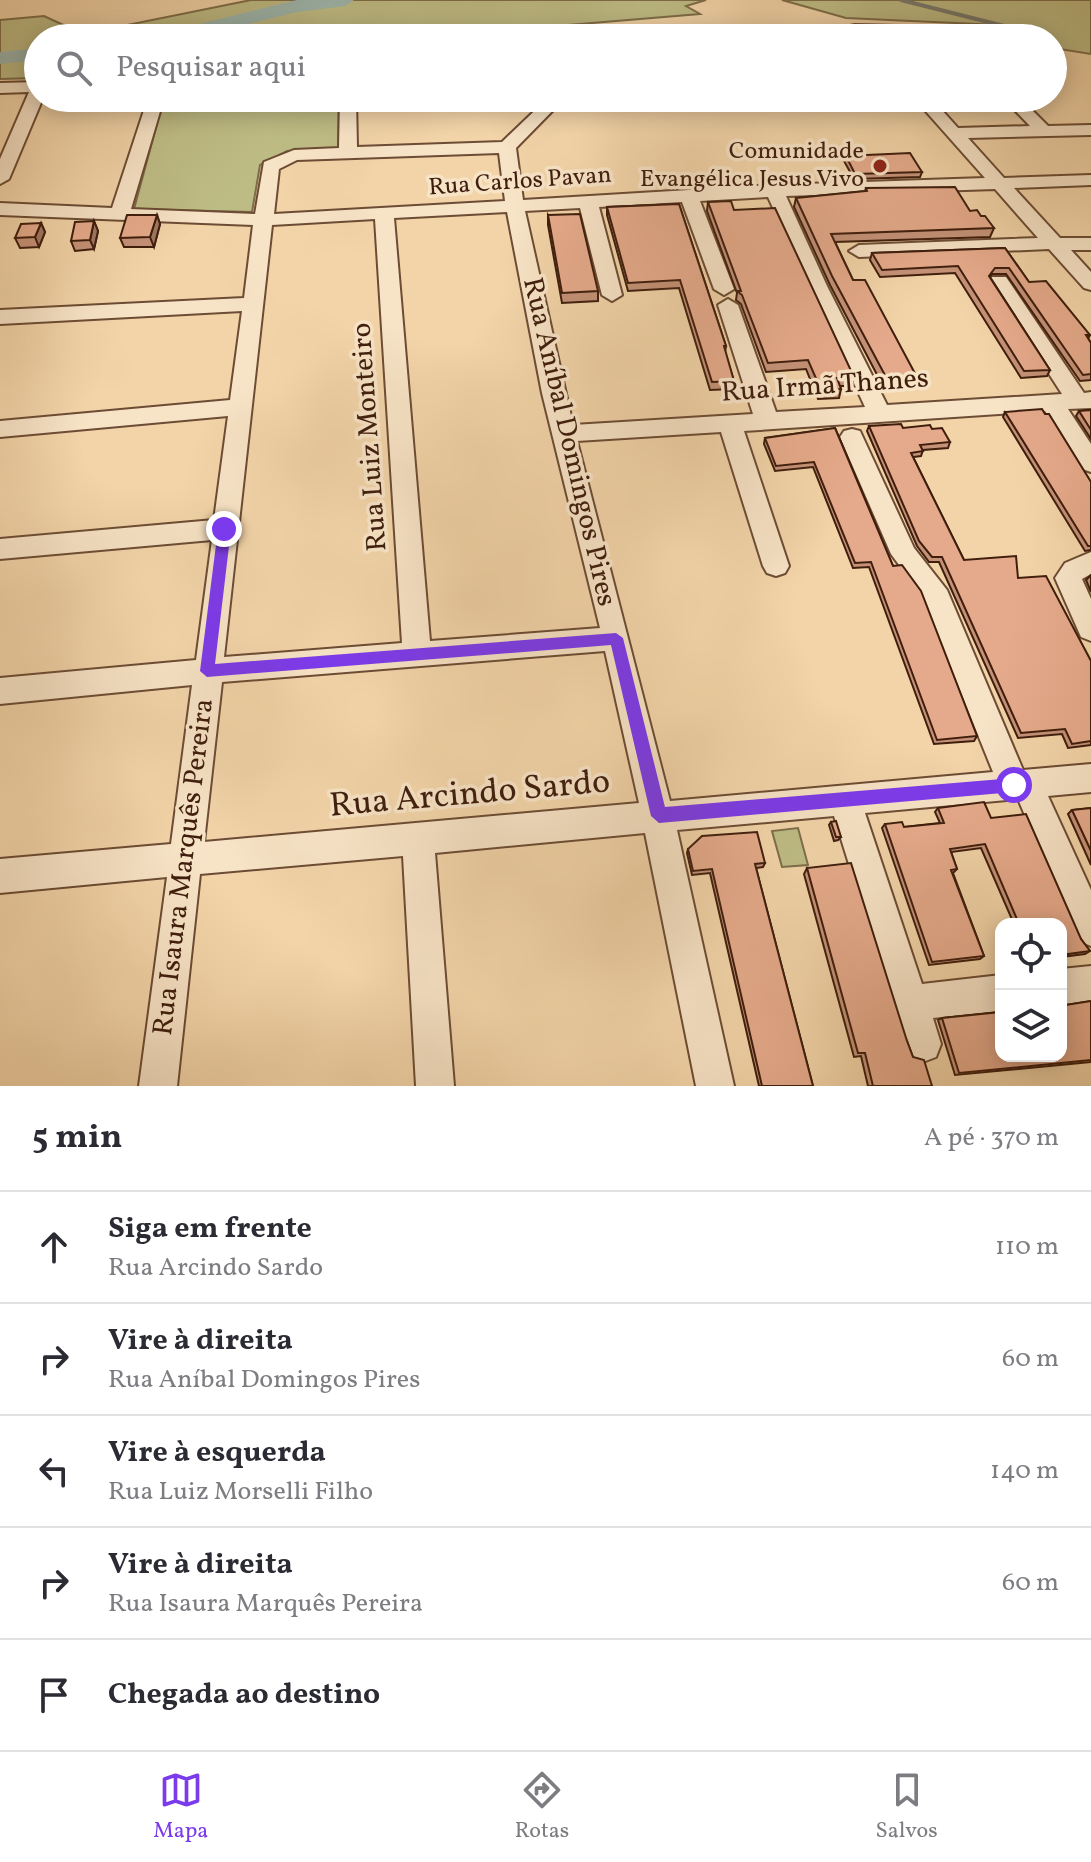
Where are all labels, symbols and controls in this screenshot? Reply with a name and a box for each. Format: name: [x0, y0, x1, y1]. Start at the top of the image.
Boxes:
search box: [24, 24, 1067, 112]
icon: search: [52, 46, 96, 90]
text: Pesquisar aqui: [116, 47, 306, 89]
place label: Comunidade Evangélica Jesus Vivo: [640, 135, 864, 197]
marker: Comunidade Evangélica Jesus Vivo: [871, 157, 889, 175]
street label: Rua Carlos Pavan: [427, 159, 613, 205]
street label: Rua Aníbal Domingos Pires: [512, 274, 626, 610]
street label: Rua Luiz Monteiro: [343, 321, 397, 553]
street label: Rua Irmã Thanes: [720, 359, 930, 413]
route end: [206, 511, 242, 547]
street label: Rua Isaura Marquês Pereira: [144, 696, 224, 1038]
street label: Rua Arcindo Sardo: [328, 759, 612, 831]
route start: [996, 767, 1032, 803]
map controls: [995, 918, 1067, 1062]
button: locate: [995, 918, 1067, 990]
button: layers: [995, 990, 1067, 1062]
text: 5 min: [32, 1115, 122, 1162]
text: A pé · 370 m: [924, 1120, 1059, 1156]
text: Siga em frente: [108, 1208, 312, 1250]
icon: ahead: [32, 1225, 76, 1269]
text: 110 m: [995, 1229, 1059, 1265]
text: Rua Arcindo Sardo: [108, 1250, 323, 1286]
text: Vire à direita: [108, 1320, 293, 1362]
icon: right: [32, 1337, 76, 1381]
text: 60 m: [1002, 1341, 1059, 1377]
text: Rua Aníbal Domingos Pires: [108, 1362, 420, 1398]
text: Vire à esquerda: [108, 1432, 326, 1474]
icon: left: [32, 1449, 76, 1493]
text: 140 m: [990, 1453, 1059, 1489]
text: Rua Luiz Morselli Filho: [108, 1474, 373, 1510]
text: Vire à direita: [108, 1544, 293, 1586]
icon: right: [32, 1561, 76, 1605]
text: 60 m: [1002, 1565, 1059, 1601]
text: Rua Isaura Marquês Pereira: [108, 1586, 423, 1622]
icon: arrive: [32, 1673, 76, 1717]
text: Chegada ao destino: [108, 1674, 380, 1716]
tab: Mapa: [153, 1768, 208, 1847]
tab: Rotas: [515, 1768, 569, 1847]
tab: Salvos: [876, 1768, 938, 1847]

